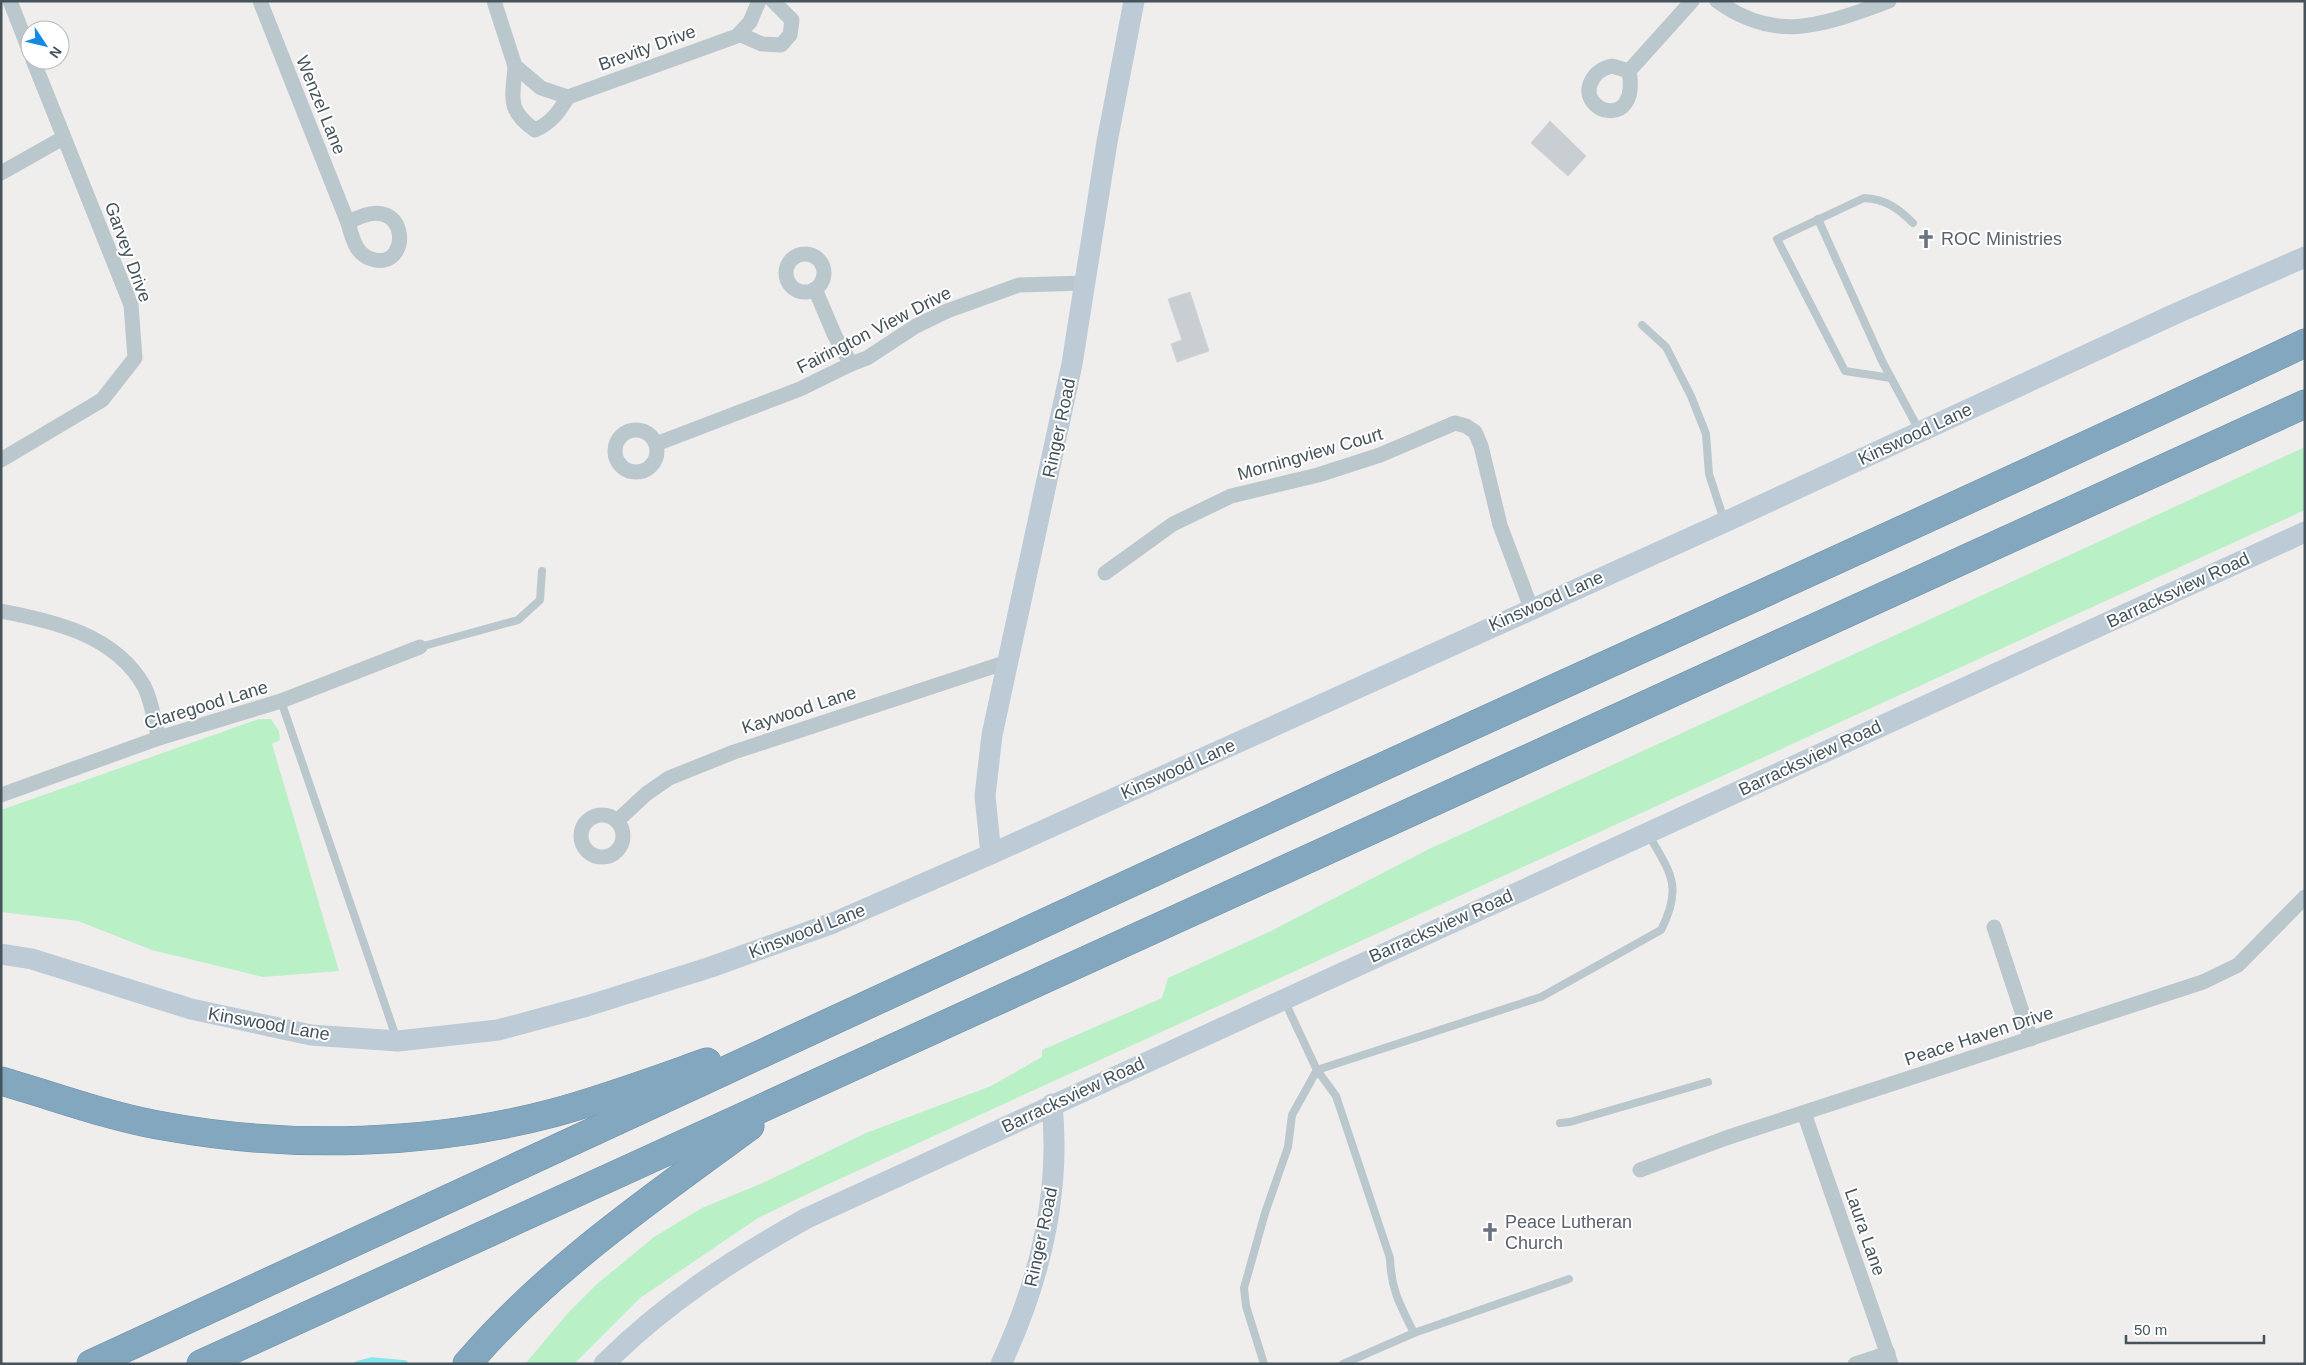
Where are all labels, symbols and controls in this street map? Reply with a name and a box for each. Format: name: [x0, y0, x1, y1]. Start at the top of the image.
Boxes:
north arrow: [20, 20, 70, 70]
street label: Brevity Drive: [596, 21, 698, 75]
text: N: [46, 44, 65, 61]
street label: Wenzel Lane: [292, 53, 350, 157]
street label: Garvey Drive: [101, 199, 155, 305]
church icon: ROC Ministries: [1915, 228, 1937, 250]
place label: ROC Ministries: [1941, 229, 2062, 249]
street label: Fairington View Drive: [793, 282, 955, 378]
street label: Ringer Road: [1039, 376, 1079, 480]
street label: Kinswood Lane: [1855, 399, 1975, 469]
street label: Morningview Court: [1235, 424, 1385, 484]
street label: Barracksview Road: [2104, 548, 2252, 632]
street label: Kinswood Lane: [1486, 567, 1606, 635]
street label: Claregood Lane: [142, 677, 270, 733]
street label: Kaywood Lane: [739, 682, 859, 738]
street label: Barracksview Road: [1736, 716, 1884, 800]
street label: Kinswood Lane: [1118, 735, 1238, 803]
street label: Barracksview Road: [1366, 885, 1516, 967]
street label: Kinswood Lane: [746, 900, 868, 962]
street label: Kinswood Lane: [207, 1003, 331, 1045]
street label: Peace Haven Drive: [1902, 1003, 2056, 1069]
street label: Barracksview Road: [999, 1053, 1147, 1137]
street label: Ringer Road: [1021, 1185, 1061, 1289]
street label: Laura Lane: [1841, 1186, 1889, 1278]
place label: Peace Lutheran Church: [1505, 1212, 1632, 1253]
church icon: Peace Lutheran Church: [1479, 1221, 1501, 1243]
scale bar: [2126, 1312, 2264, 1344]
text: 50 m: [2134, 1321, 2167, 1338]

